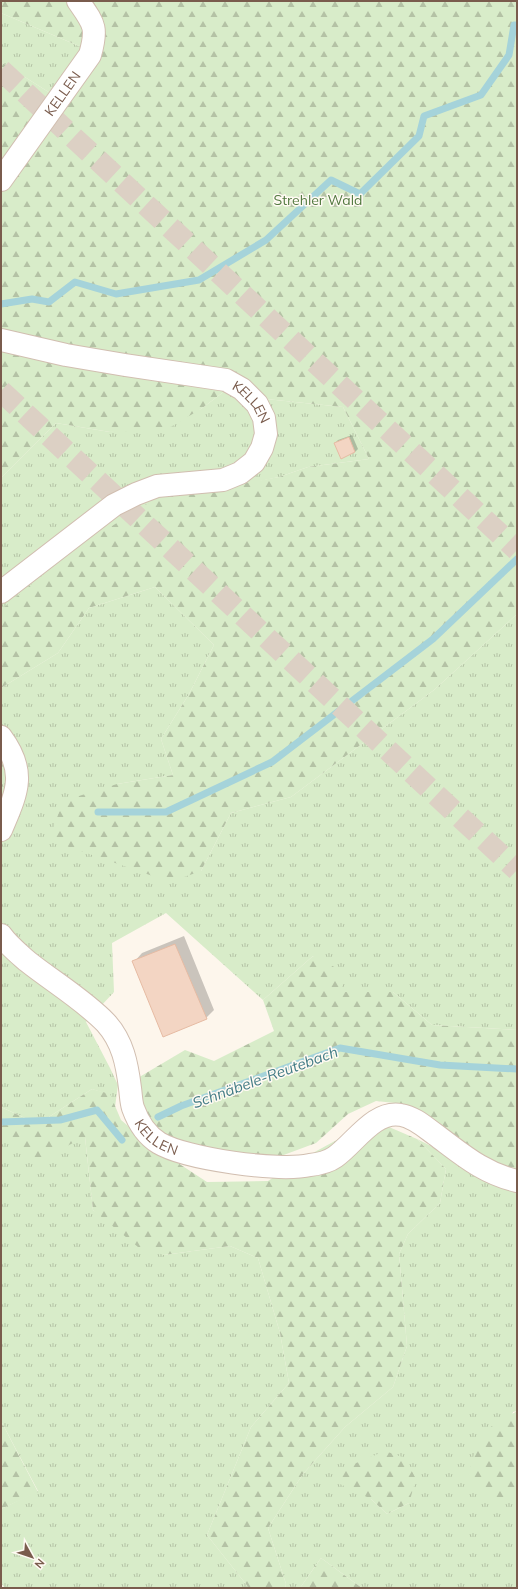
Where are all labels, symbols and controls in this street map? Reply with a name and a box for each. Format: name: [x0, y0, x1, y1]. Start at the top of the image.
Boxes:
street label: KELLEN: [40, 68, 85, 120]
park label: Strehler Wald: [274, 191, 363, 209]
street label: KELLEN: [229, 376, 274, 426]
water label: Schnäbele-Reutebach: [190, 1042, 341, 1112]
street label: KELLEN: [131, 1116, 180, 1159]
north arrow: [12, 1537, 52, 1577]
text: N: [32, 1556, 48, 1571]

